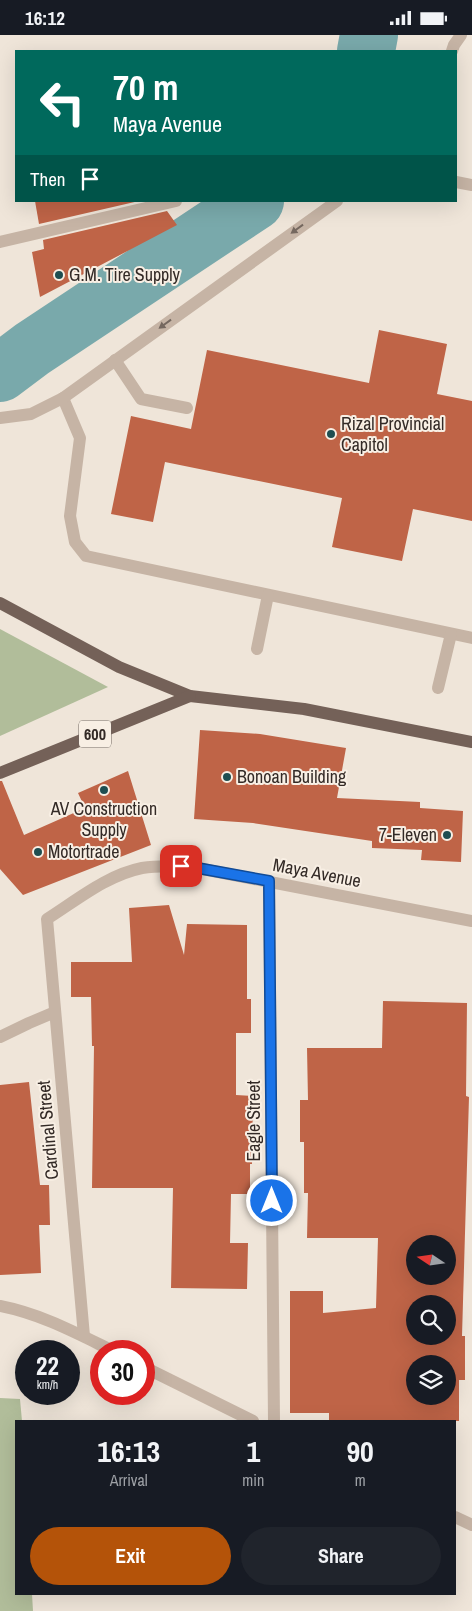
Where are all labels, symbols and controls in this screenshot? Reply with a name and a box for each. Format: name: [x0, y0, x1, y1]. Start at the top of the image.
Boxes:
text: 16:12: [25, 5, 65, 31]
text: 70 m: [113, 64, 178, 111]
icon: left: [30, 70, 95, 135]
text: Maya Avenue: [113, 109, 222, 139]
icon: arrive: [76, 165, 104, 193]
text: Then: [30, 166, 66, 192]
one-way arrow: [290, 224, 304, 234]
place label: G.M. Tire Supply: [69, 262, 181, 287]
marker: G.M. Tire Supply: [53, 269, 65, 281]
one-way arrow: [158, 319, 172, 329]
place label: Rizal Provincial Capitol: [341, 411, 444, 457]
marker: Rizal Provincial Capitol: [325, 428, 337, 440]
road number: 600: [79, 721, 111, 747]
place label: Bonoan Building: [237, 764, 347, 789]
marker: Bonoan Building: [221, 771, 233, 783]
marker: AV Construction Supply: [98, 784, 110, 796]
place label: AV Construction Supply: [50, 796, 157, 842]
place label: 7-Eleven: [379, 822, 437, 847]
marker: 7-Eleven: [441, 829, 453, 841]
place label: Motortrade: [48, 839, 119, 864]
pin: [160, 845, 202, 887]
marker: Motortrade: [32, 846, 44, 858]
icon: arrive: [167, 852, 195, 880]
street label: Maya Avenue: [271, 852, 363, 893]
street label: Cardinal Street: [31, 1080, 64, 1181]
street label: Eagle Street: [241, 1080, 266, 1162]
position arrow: [245, 1174, 297, 1226]
north arrow: [406, 1235, 456, 1285]
map controls: [406, 1235, 456, 1405]
button: search: [406, 1295, 456, 1345]
speed limit sign: 30: [90, 1340, 155, 1405]
text: 22: [36, 1349, 59, 1383]
button: layers: [406, 1355, 456, 1405]
text: km/h: [37, 1377, 58, 1393]
text: 16:13: [97, 1431, 160, 1471]
text: 1: [246, 1431, 260, 1471]
text: 90: [346, 1431, 374, 1471]
text: Arrival: [110, 1469, 148, 1491]
text: min: [242, 1469, 264, 1491]
text: m: [355, 1469, 366, 1491]
button: Exit: [30, 1527, 231, 1585]
button: Share: [241, 1527, 441, 1585]

